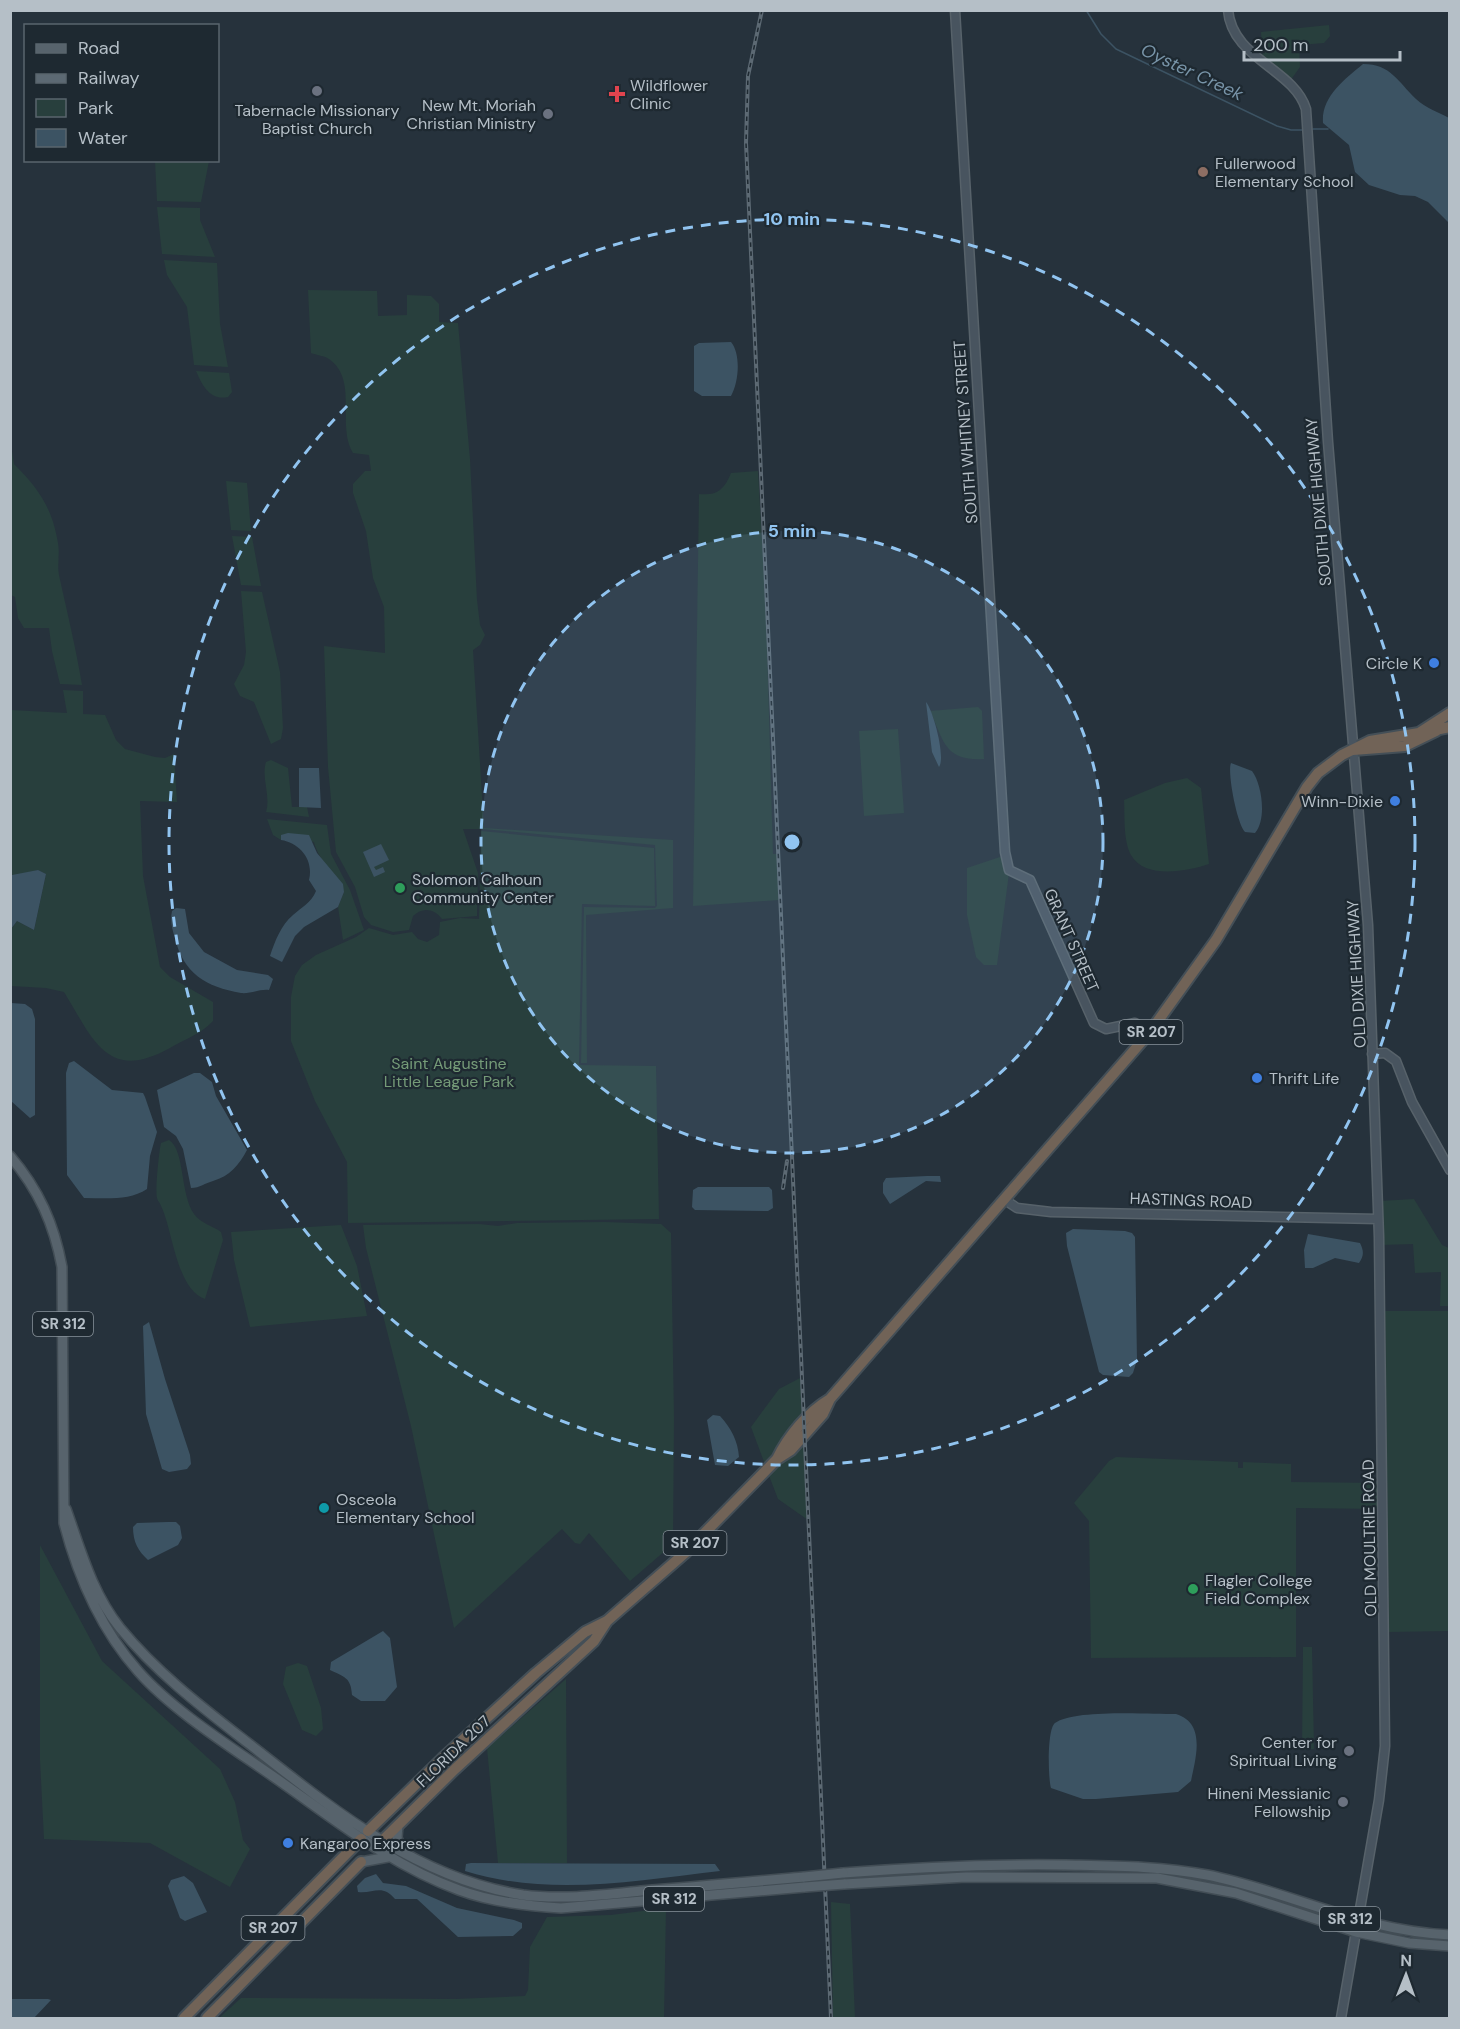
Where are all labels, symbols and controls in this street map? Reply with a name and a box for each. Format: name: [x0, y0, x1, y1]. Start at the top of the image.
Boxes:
legend: [24, 24, 219, 162]
scale bar: [1244, 24, 1400, 62]
text: 200 m: [1253, 33, 1309, 57]
text: Road: [78, 36, 120, 60]
water label: Oyster Creek: [1137, 38, 1248, 107]
text: Railway: [78, 66, 140, 90]
place label: Wildflower Clinic: [630, 75, 708, 114]
marker: Tabernacle Missionary Baptist Church: [310, 84, 324, 98]
marker: Wildflower Clinic: [608, 85, 626, 103]
place label: New Mt. Moriah Christian Ministry: [407, 95, 536, 134]
text: Park: [78, 96, 114, 120]
place label: Tabernacle Missionary Baptist Church: [235, 100, 400, 139]
marker: New Mt. Moriah Christian Ministry: [541, 107, 555, 121]
text: Water: [78, 126, 128, 150]
place label: Fullerwood Elementary School: [1215, 153, 1353, 192]
marker: Fullerwood Elementary School: [1196, 165, 1210, 179]
text: 10 min: [764, 207, 820, 231]
street label: SOUTH WHITNEY STREET: [949, 340, 982, 524]
street label: SOUTH DIXIE HIGHWAY: [1301, 417, 1336, 587]
text: 5 min: [768, 519, 816, 543]
place label: Circle K: [1366, 653, 1422, 674]
marker: Circle K: [1427, 656, 1441, 670]
place label: Winn-Dixie: [1301, 791, 1383, 812]
marker: Winn-Dixie: [1388, 794, 1402, 808]
centre of rings: [782, 832, 802, 852]
place label: Solomon Calhoun Community Center: [412, 869, 554, 908]
marker: Solomon Calhoun Community Center: [393, 881, 407, 895]
street label: GRANT STREET: [1039, 885, 1104, 995]
street label: OLD DIXIE HIGHWAY: [1342, 899, 1371, 1049]
road number: SR 207: [1120, 1020, 1182, 1044]
park label: Saint Augustine Little League Park: [384, 1053, 514, 1092]
place label: Thrift Life: [1269, 1068, 1339, 1089]
marker: Thrift Life: [1250, 1071, 1264, 1085]
street label: HASTINGS ROAD: [1129, 1188, 1253, 1213]
road number: SR 312: [33, 1312, 93, 1336]
street label: OLD MOULTRIE ROAD: [1358, 1459, 1381, 1617]
place label: Osceola Elementary School: [336, 1489, 474, 1528]
marker: Osceola Elementary School: [317, 1501, 331, 1515]
road number: SR 207: [664, 1531, 726, 1555]
place label: Flagler College Field Complex: [1205, 1570, 1312, 1609]
marker: Flagler College Field Complex: [1186, 1582, 1200, 1596]
street label: FLORIDA 207: [412, 1711, 495, 1792]
place label: Center for Spiritual Living: [1229, 1732, 1337, 1771]
marker: Center for Spiritual Living: [1342, 1744, 1356, 1758]
place label: Hineni Messianic Fellowship: [1207, 1783, 1331, 1822]
marker: Hineni Messianic Fellowship: [1336, 1795, 1350, 1809]
place label: Kangaroo Express: [300, 1833, 431, 1854]
marker: Kangaroo Express: [281, 1836, 295, 1850]
road number: SR 312: [644, 1887, 704, 1911]
road number: SR 312: [1320, 1907, 1380, 1931]
road number: SR 207: [242, 1916, 304, 1940]
north arrow: [1376, 1945, 1436, 2005]
text: N: [1400, 1950, 1412, 1971]

